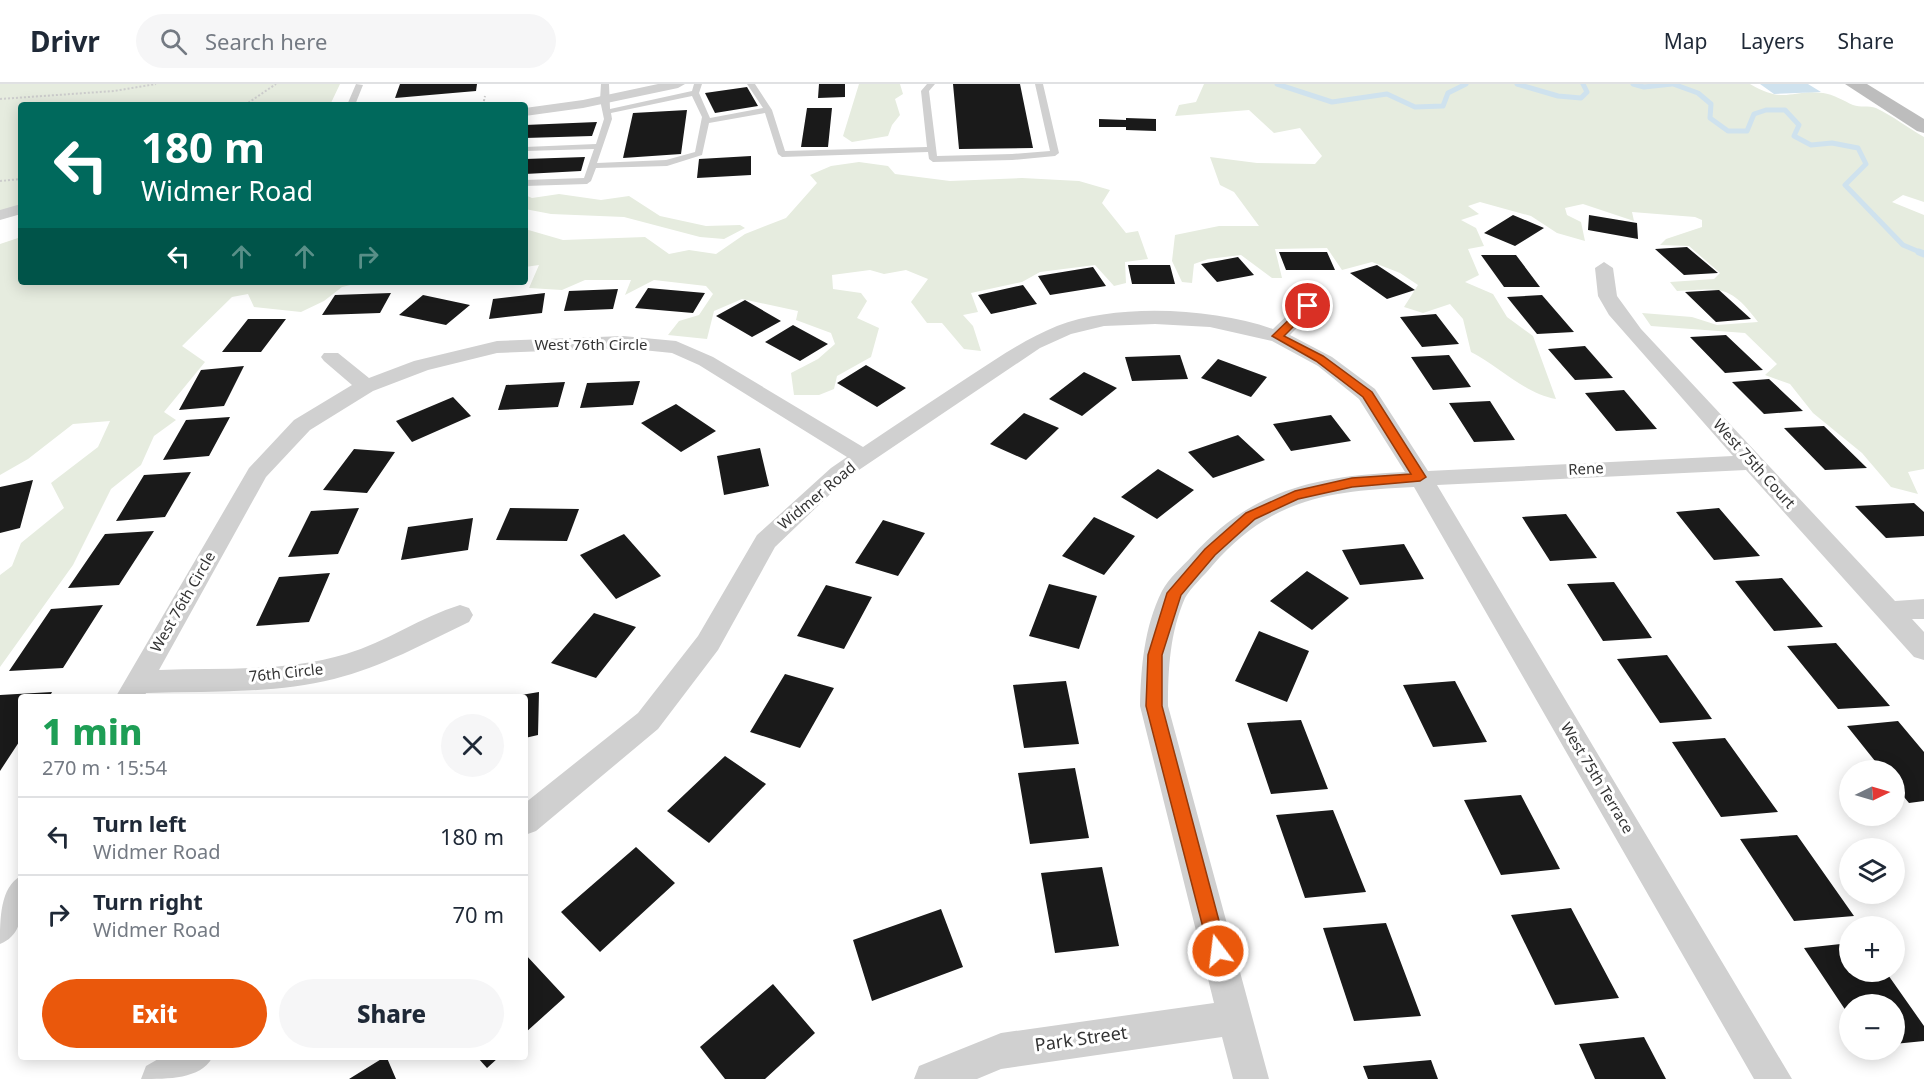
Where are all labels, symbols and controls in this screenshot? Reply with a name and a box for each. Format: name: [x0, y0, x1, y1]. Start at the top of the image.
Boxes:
search box: [136, 14, 556, 68]
text: Drivr: [30, 22, 100, 60]
icon: search: [157, 25, 190, 58]
text: Search here: [205, 26, 327, 56]
text: Map: [1664, 27, 1708, 55]
text: Layers: [1741, 27, 1805, 55]
text: Share: [1838, 27, 1894, 55]
text: 180 m: [141, 118, 265, 175]
icon: left: [42, 126, 120, 204]
text: Widmer Road: [141, 172, 313, 209]
icon: left: [162, 240, 195, 273]
icon: ahead: [225, 240, 258, 273]
icon: ahead: [288, 240, 321, 273]
icon: right: [351, 240, 384, 273]
pin: [1282, 280, 1333, 331]
icon: arrive: [1291, 289, 1324, 322]
street label: West 76th Circle: [534, 334, 648, 354]
street label: West 75th Court: [1709, 414, 1801, 513]
street label: Widmer Road: [773, 457, 859, 534]
street label: Rene: [1568, 457, 1604, 479]
street label: West 76th Circle: [145, 548, 219, 655]
street label: 76th Circle: [248, 658, 324, 686]
text: 1 min: [42, 707, 143, 756]
button: close: [441, 714, 504, 777]
street label: West 75th Terrace: [1557, 718, 1639, 837]
text: 270 m · 15:54: [42, 754, 167, 781]
north arrow: [1839, 760, 1905, 826]
map controls: [1839, 760, 1905, 1060]
text: Turn left: [93, 808, 187, 838]
icon: left: [42, 820, 75, 853]
text: 180 m: [440, 821, 504, 851]
text: Widmer Road: [93, 838, 221, 865]
button: layers: [1839, 838, 1905, 904]
text: Turn right: [93, 886, 203, 916]
icon: right: [42, 898, 75, 931]
text: 70 m: [453, 899, 504, 929]
text: Widmer Road: [93, 916, 221, 943]
button: +: [1839, 916, 1905, 982]
position arrow: [1186, 919, 1250, 983]
button: Exit: [42, 979, 267, 1048]
button: Share: [279, 979, 504, 1048]
button: −: [1839, 994, 1905, 1060]
street label: Park Street: [1033, 1020, 1129, 1056]

